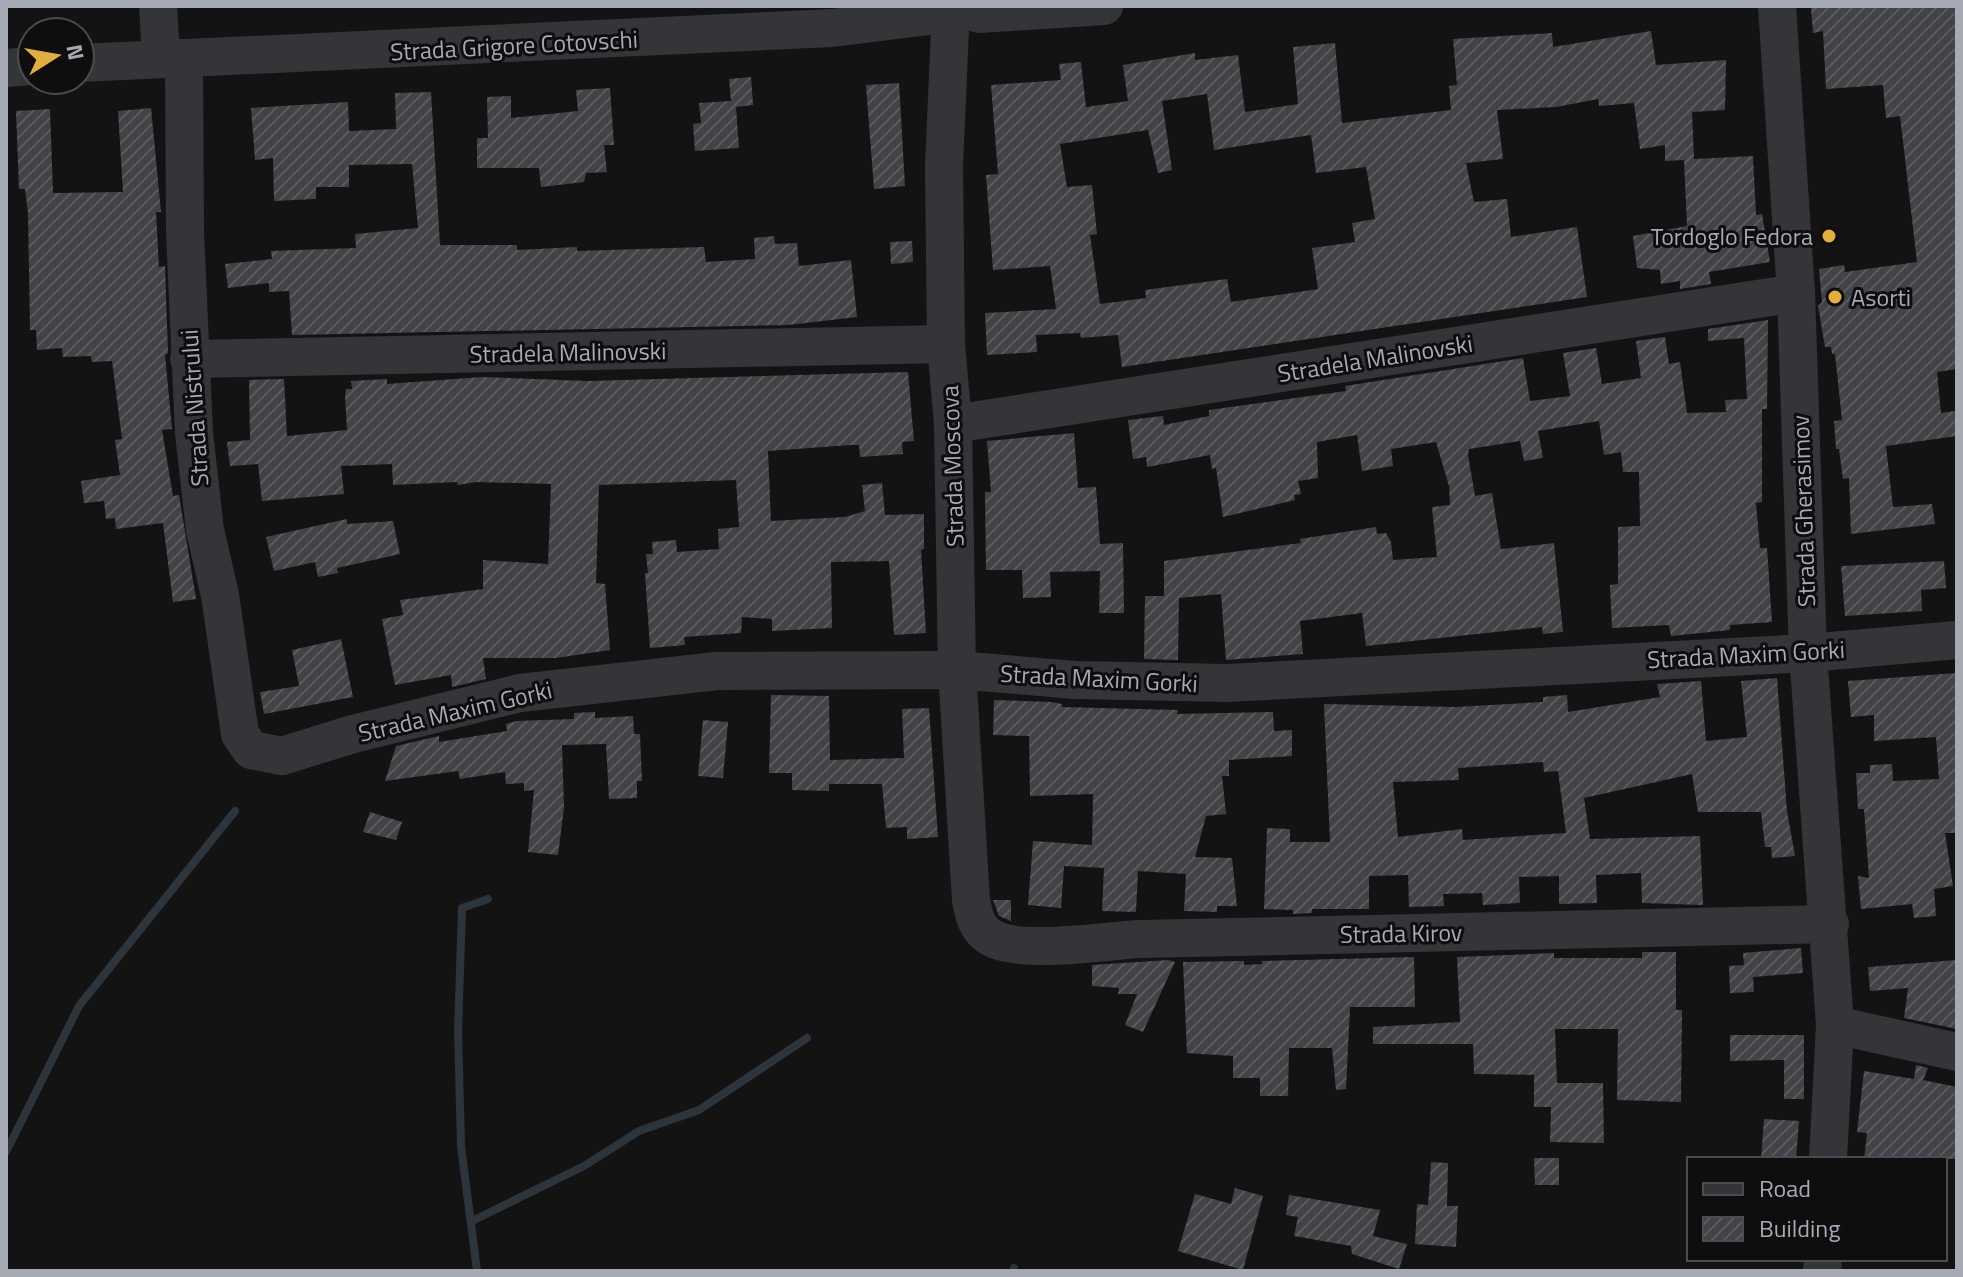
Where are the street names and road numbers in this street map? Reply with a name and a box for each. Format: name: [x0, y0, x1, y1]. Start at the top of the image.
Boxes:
street label: Strada Grigore Cotovschi: [389, 21, 639, 69]
street label: Stradela Malinovski: [1275, 325, 1475, 391]
street label: Strada Nistrului: [171, 328, 217, 488]
street label: Stradela Malinovski: [469, 332, 667, 372]
street label: Strada Moscova: [931, 385, 973, 547]
street label: Strada Gherasimov: [1782, 414, 1824, 608]
street label: Strada Maxim Gorki: [1646, 631, 1846, 677]
street label: Strada Maxim Gorki: [999, 655, 1199, 701]
street label: Strada Maxim Gorki: [355, 671, 555, 751]
street label: Strada Kirov: [1339, 914, 1463, 952]

